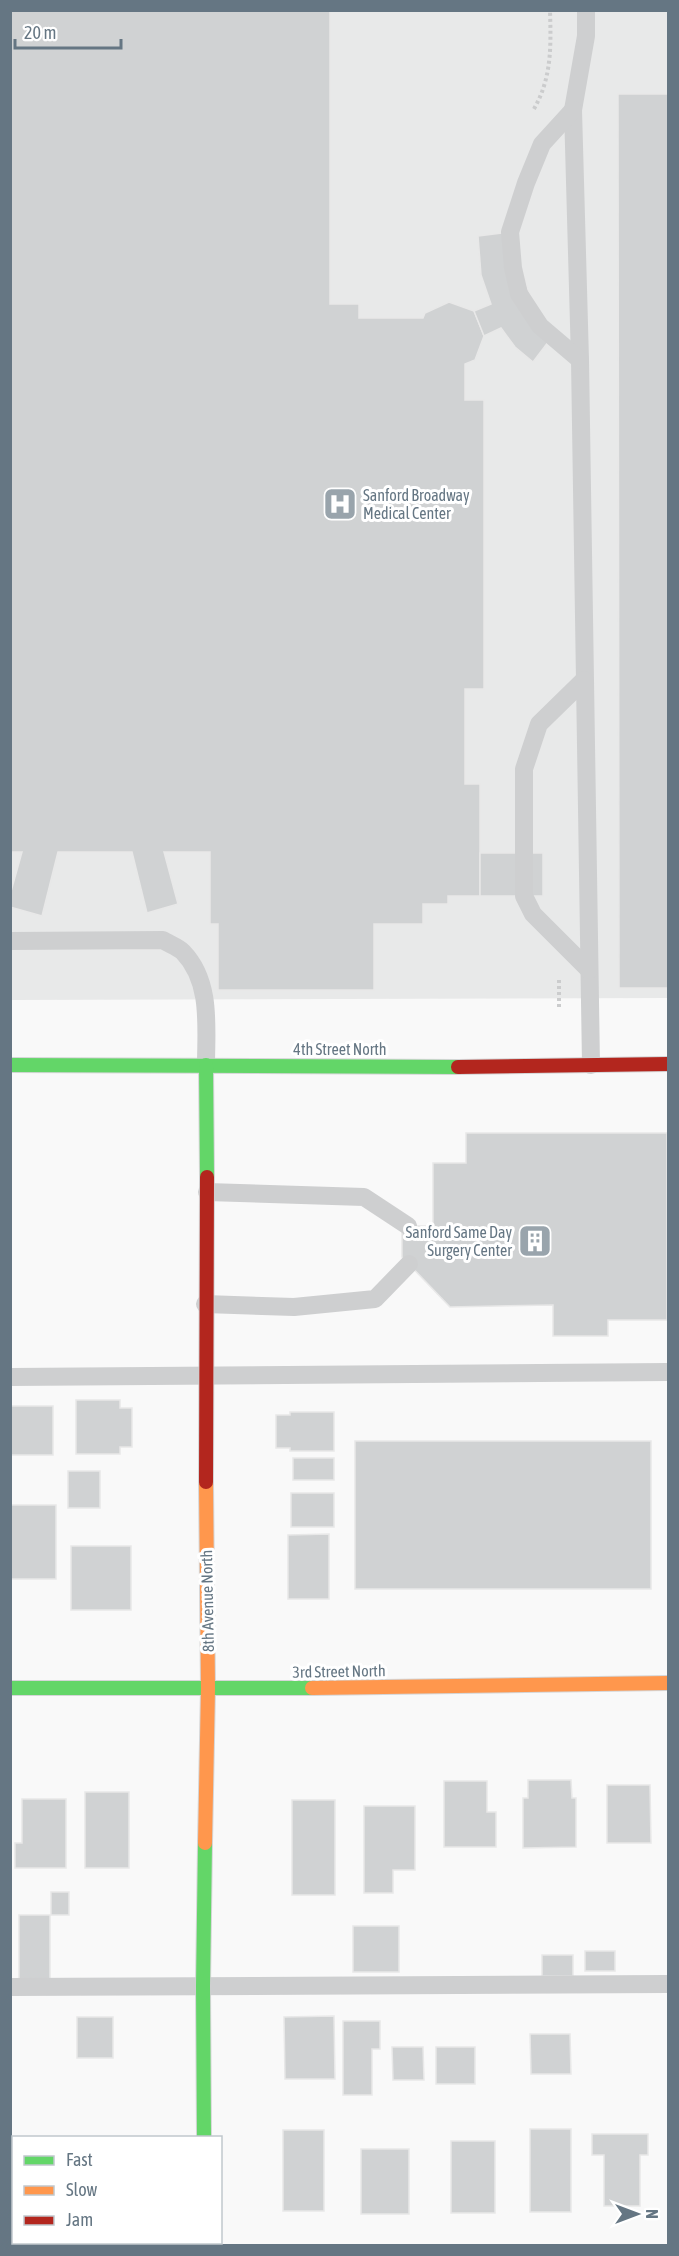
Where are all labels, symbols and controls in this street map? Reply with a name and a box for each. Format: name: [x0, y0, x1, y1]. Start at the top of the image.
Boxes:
scale bar: [15, 12, 122, 50]
text: 20 m: [24, 22, 56, 43]
hospital icon: Sanford Broadway Medical Center: [322, 486, 358, 522]
place label: Sanford Broadway Medical Center: [363, 486, 470, 522]
street label: 4th Street North: [293, 1040, 387, 1058]
place label: Sanford Same Day Surgery Center: [406, 1223, 512, 1260]
building icon: Sanford Same Day Surgery Center: [517, 1223, 553, 1259]
street label: 8th Avenue North: [197, 1550, 217, 1652]
street label: 3rd Street North: [292, 1661, 386, 1681]
legend: [12, 2136, 222, 2244]
text: Fast: [66, 2149, 93, 2170]
text: Slow: [66, 2179, 97, 2200]
north arrow: [607, 2184, 667, 2244]
text: Jam: [66, 2209, 93, 2230]
text: N: [643, 2209, 661, 2219]

